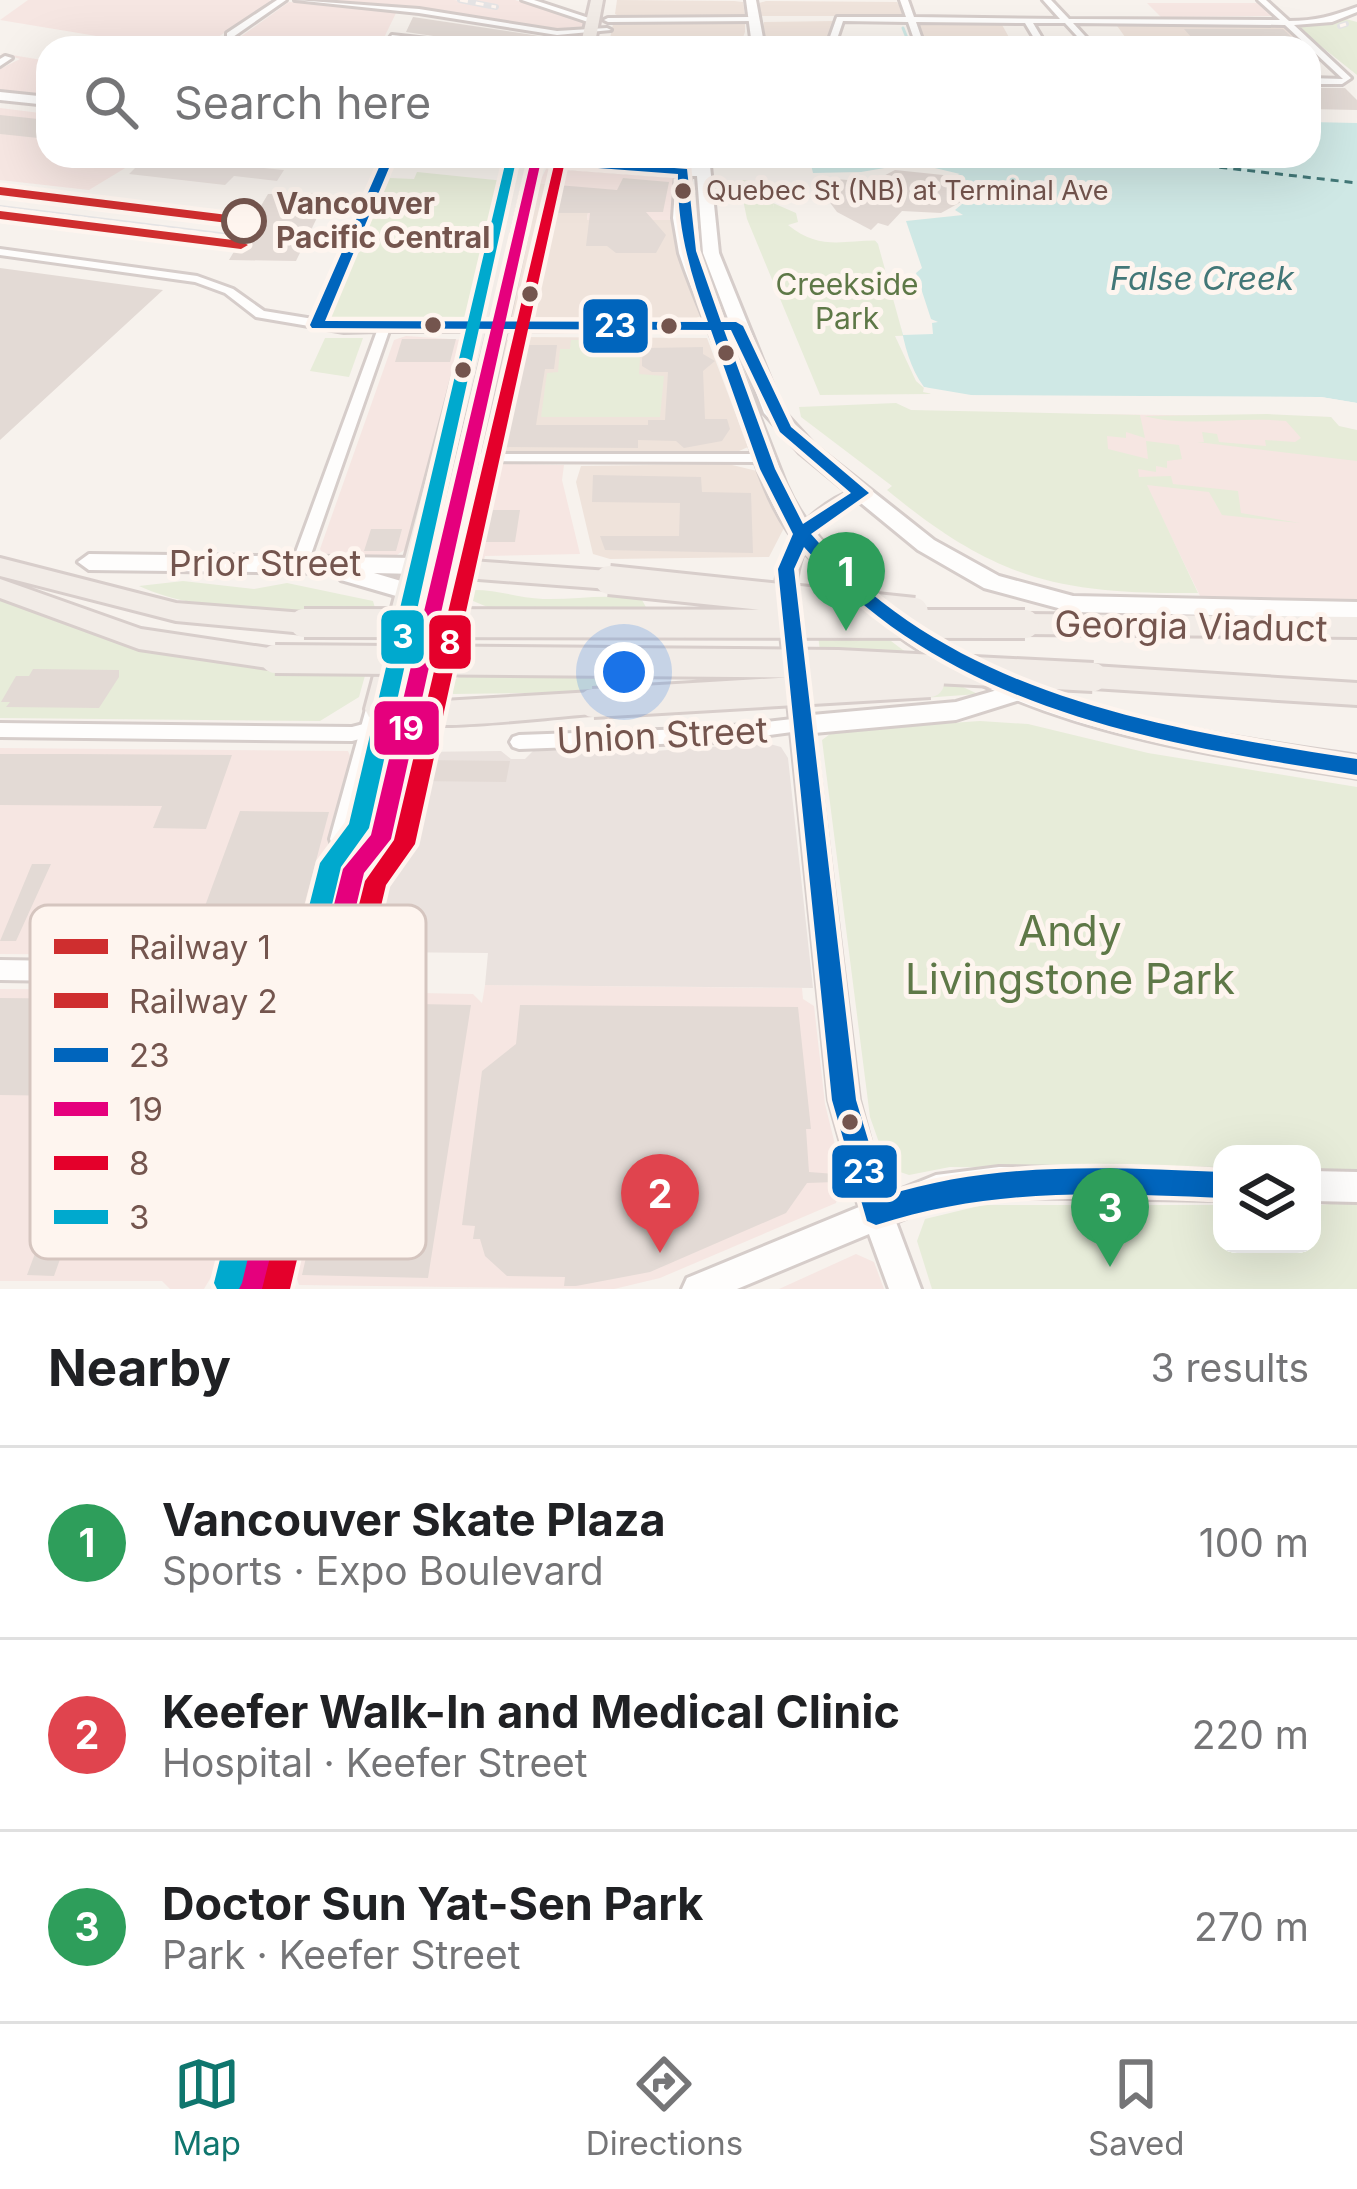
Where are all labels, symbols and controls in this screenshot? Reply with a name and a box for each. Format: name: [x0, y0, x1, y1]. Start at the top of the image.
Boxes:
search box: [36, 36, 1321, 168]
icon: search: [78, 69, 144, 135]
text: Search here: [174, 75, 431, 130]
place label: Quebec St (NB) at Terminal Ave: [706, 174, 1109, 207]
marker: Quebec St (NB) at Terminal Ave: [672, 180, 694, 202]
place label: Vancouver Pacific Central: [276, 185, 490, 255]
marker: Vancouver Pacific Central: [223, 200, 265, 242]
water label: False Creek: [1110, 258, 1295, 298]
park label: Creekside Park: [775, 266, 919, 336]
unlabelled marker: [519, 283, 541, 305]
line badge: 23: [581, 297, 650, 355]
text: 23: [594, 305, 636, 345]
unlabelled marker: [422, 314, 444, 336]
unlabelled marker: [658, 315, 680, 337]
unlabelled marker: [715, 342, 737, 364]
unlabelled marker: [452, 359, 474, 381]
pin: 1: [807, 532, 885, 631]
street label: Prior Street: [169, 541, 362, 585]
street label: Georgia Viaduct: [1054, 602, 1328, 650]
line badge: 3: [379, 608, 426, 666]
line badge: 8: [427, 613, 473, 671]
text: 3: [392, 616, 414, 656]
text: 8: [439, 622, 461, 662]
your location: [594, 642, 654, 702]
line badge: 19: [372, 699, 441, 757]
street label: Union Street: [555, 707, 769, 763]
text: 19: [388, 708, 424, 748]
legend: [30, 905, 426, 1259]
park label: Andy Livingstone Park: [905, 905, 1235, 1004]
text: Railway 1: [129, 927, 271, 967]
text: Railway 2: [129, 981, 278, 1021]
text: 23: [129, 1035, 170, 1075]
text: 19: [129, 1089, 163, 1129]
unlabelled marker: [839, 1111, 861, 1133]
text: 8: [129, 1143, 149, 1183]
line badge: 23: [830, 1143, 899, 1200]
map controls: [1213, 1145, 1321, 1253]
button: layers: [1213, 1145, 1321, 1253]
text: 23: [843, 1151, 885, 1191]
pin: 2: [621, 1154, 699, 1253]
pin: 3: [1071, 1168, 1149, 1267]
text: 3: [129, 1197, 149, 1237]
text: Nearby: [48, 1337, 231, 1398]
text: 3 results: [1151, 1344, 1309, 1391]
text: Vancouver Skate Plaza: [162, 1492, 666, 1547]
text: 1: [79, 1519, 95, 1566]
text: 100 m: [1199, 1519, 1309, 1566]
text: Sports · Expo Boulevard: [162, 1547, 604, 1594]
text: Keefer Walk-In and Medical Clinic: [162, 1684, 900, 1739]
text: 2: [75, 1711, 99, 1758]
text: 220 m: [1192, 1711, 1309, 1758]
text: Hospital · Keefer Street: [162, 1739, 588, 1786]
text: Doctor Sun Yat-Sen Park: [162, 1876, 703, 1931]
text: 3: [74, 1903, 100, 1950]
text: 270 m: [1194, 1903, 1309, 1950]
text: Park · Keefer Street: [162, 1931, 521, 1978]
tab: Map: [172, 2051, 241, 2163]
tab: Directions: [586, 2051, 743, 2163]
tab: Saved: [1088, 2051, 1185, 2163]

